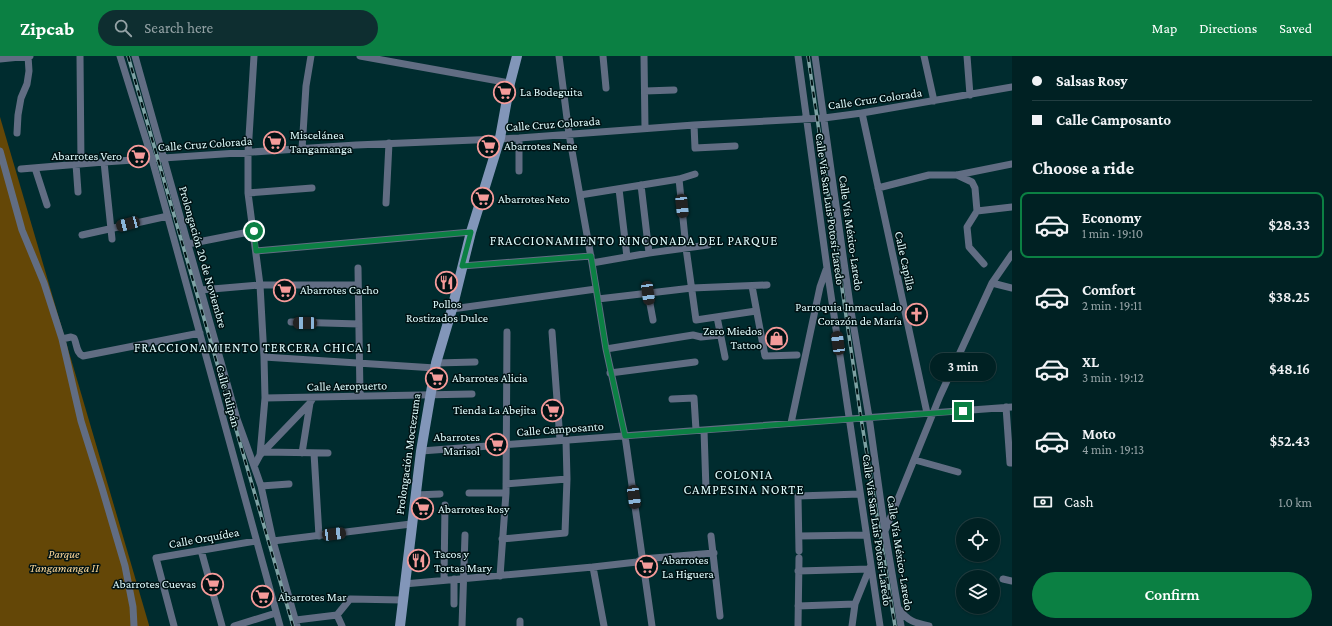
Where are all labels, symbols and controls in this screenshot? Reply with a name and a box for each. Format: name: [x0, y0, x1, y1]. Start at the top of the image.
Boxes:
search box: [98, 10, 378, 46]
icon: search: [112, 17, 134, 39]
text: Zipcab: [20, 18, 74, 39]
text: Search here: [144, 20, 213, 36]
text: Map: [1152, 20, 1177, 36]
text: Directions: [1199, 20, 1257, 36]
text: Saved: [1279, 20, 1312, 36]
text: Salsas Rosy: [1056, 73, 1128, 89]
supermarket icon: La Bodeguita: [491, 79, 517, 105]
place label: La Bodeguita: [520, 85, 583, 99]
street label: Calle Cruz Colorada: [827, 85, 923, 113]
text: Calle Camposanto: [1056, 112, 1171, 128]
street label: Calle Cruz Colorada: [505, 114, 601, 134]
place label: Miscelánea Tangamanga: [290, 128, 353, 156]
supermarket icon: Miscelánea Tangamanga: [261, 129, 287, 155]
street label: Calle Vía San Luis Potosí-Laredo: [812, 132, 848, 286]
supermarket icon: Abarrotes Nene: [476, 133, 502, 159]
street label: Calle Cruz Colorada: [157, 134, 253, 154]
place label: Abarrotes Nene: [504, 139, 578, 153]
supermarket icon: Abarrotes Vero: [125, 143, 151, 169]
place label: Abarrotes Vero: [52, 149, 122, 163]
text: Choose a ride: [1032, 158, 1134, 178]
street label: Calle Vía México-Laredo: [836, 174, 866, 292]
street label: Prolongación 20 de Noviembre: [176, 184, 230, 330]
supermarket icon: Abarrotes Neto: [469, 186, 495, 212]
place label: Abarrotes Neto: [498, 192, 570, 206]
car: [675, 193, 689, 219]
icon: car: [1034, 207, 1070, 243]
text: Economy: [1082, 210, 1141, 226]
car: [115, 215, 141, 233]
text: $28.33: [1269, 217, 1310, 233]
route start: [245, 222, 263, 240]
text: 1 min · 19:10: [1082, 226, 1143, 241]
street label: Calle Capilla: [892, 230, 918, 292]
district label: FRACCIONAMIENTO RINCONADA DEL PARQUE: [490, 233, 778, 248]
restaurant icon: Pollos Rostizados Dulce: [434, 270, 460, 296]
supermarket icon: Abarrotes Cacho: [271, 277, 297, 303]
icon: car: [1034, 279, 1070, 315]
car: [640, 280, 656, 306]
text: Comfort: [1082, 282, 1136, 298]
place label: Abarrotes Cacho: [300, 283, 379, 297]
text: $38.25: [1269, 289, 1310, 305]
place label: Pollos Rostizados Dulce: [406, 297, 488, 325]
text: 2 min · 19:11: [1082, 298, 1142, 313]
place label: Parroquia Inmaculado Corazón de María: [795, 300, 902, 328]
church icon: Parroquia Inmaculado Corazón de María: [904, 301, 930, 327]
car: [293, 317, 317, 329]
place label: Zero Miedos Tattoo: [703, 324, 762, 352]
shop icon: Zero Miedos Tattoo: [764, 325, 790, 351]
car: [830, 330, 846, 356]
district label: FRACCIONAMIENTO TERCERA CHICA 1: [134, 340, 372, 355]
icon: car: [1034, 351, 1070, 387]
callout: 3 min: [930, 353, 996, 381]
text: XL: [1082, 354, 1099, 370]
text: 3 min: [948, 359, 978, 374]
text: $48.16: [1269, 361, 1310, 377]
street label: Calle Tulipán: [213, 363, 243, 429]
supermarket icon: Abarrotes Alicia: [423, 365, 449, 391]
text: 3 min · 19:12: [1082, 370, 1144, 385]
place label: Abarrotes Alicia: [452, 371, 528, 385]
street label: Calle Aeropuerto: [307, 378, 387, 394]
street label: Prolongación Moctezuma: [393, 392, 424, 516]
supermarket icon: Tienda La Abejita: [539, 397, 565, 423]
route end: [954, 402, 972, 420]
place label: Tienda La Abejita: [453, 403, 536, 417]
street label: Calle Camposanto: [516, 419, 604, 439]
icon: car: [1034, 423, 1070, 459]
text: Moto: [1082, 426, 1116, 442]
place label: Abarrotes Marisol: [433, 430, 480, 458]
supermarket icon: Abarrotes Marisol: [483, 431, 509, 457]
text: $52.43: [1270, 433, 1310, 449]
text: 4 min · 19:13: [1082, 442, 1144, 457]
street label: Calle Vía San Luis Potosí-Laredo: [859, 453, 895, 607]
district label: COLONIA CAMPESINA NORTE: [684, 467, 804, 497]
car: [626, 484, 642, 510]
icon: cash: [1032, 491, 1054, 513]
street label: Calle Vía México-Laredo: [884, 494, 916, 612]
text: Cash: [1064, 494, 1094, 510]
text: 1.0 km: [1279, 495, 1312, 510]
supermarket icon: Abarrotes Rosy: [410, 496, 436, 522]
place label: Abarrotes Rosy: [438, 502, 510, 516]
map controls: [956, 518, 1000, 614]
button: locate: [956, 518, 1000, 562]
street label: Calle Orquídea: [168, 525, 241, 551]
car: [321, 527, 347, 541]
park label: Parque Tangamanga II: [29, 547, 99, 575]
place label: Tacos y Tortas Mary: [434, 547, 493, 575]
restaurant icon: Tacos y Tortas Mary: [405, 548, 431, 574]
place label: Abarrotes La Higuera: [662, 553, 714, 581]
supermarket icon: Abarrotes La Higuera: [633, 554, 659, 580]
button: layers: [956, 570, 1000, 614]
supermarket icon: Abarrotes Cuevas: [199, 571, 225, 597]
button: Confirm: [1032, 572, 1312, 618]
place label: Abarrotes Cuevas: [113, 577, 196, 591]
supermarket icon: Abarrotes Mar: [249, 584, 275, 610]
place label: Abarrotes Mar: [278, 590, 347, 604]

